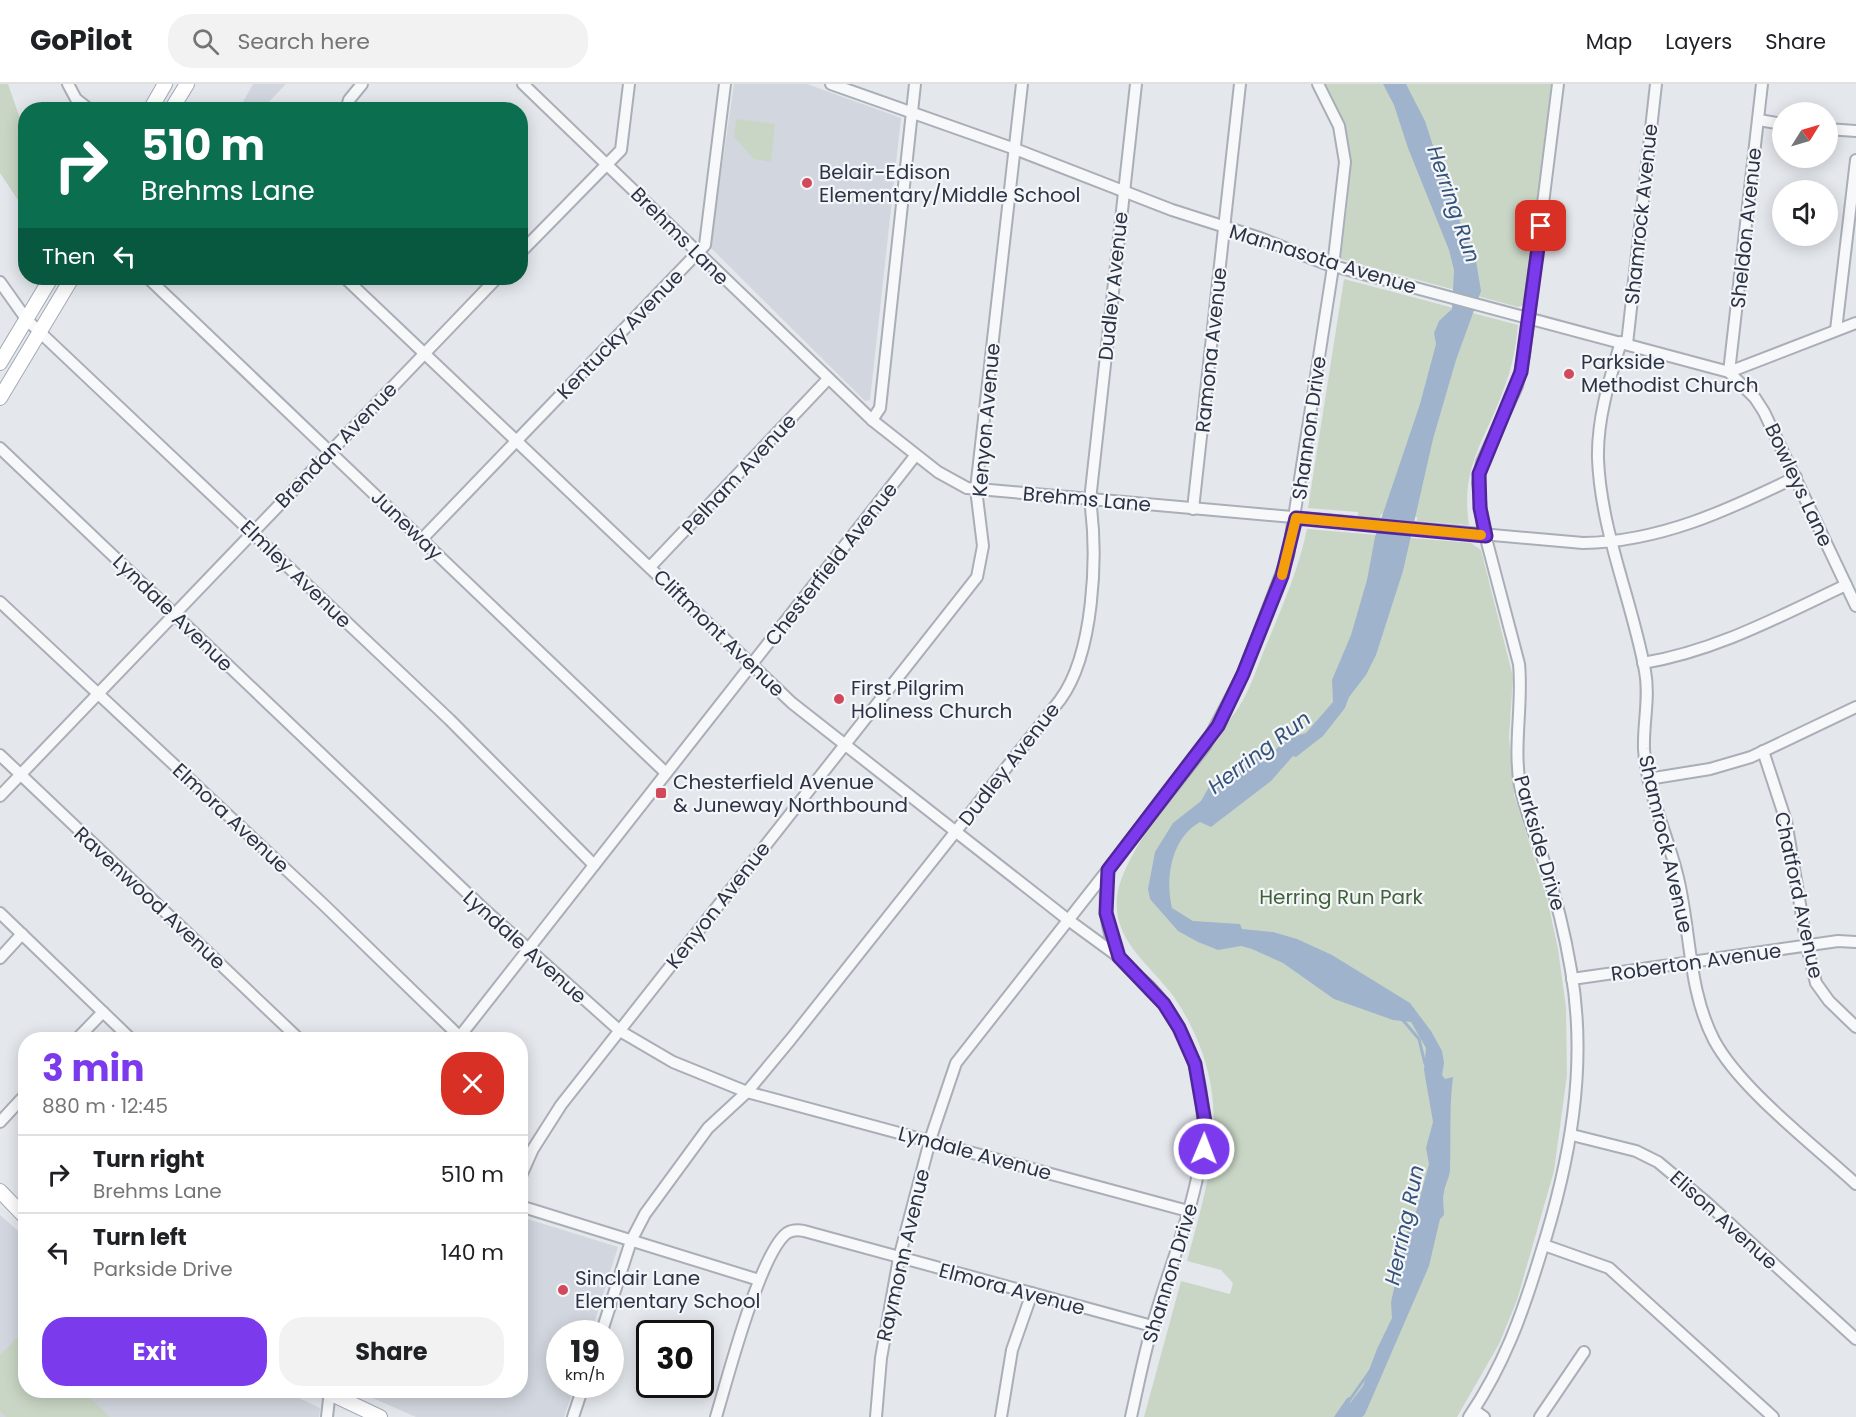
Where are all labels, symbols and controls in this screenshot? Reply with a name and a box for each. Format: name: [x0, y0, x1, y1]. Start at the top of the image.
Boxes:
search box: [168, 14, 588, 68]
text: GoPilot: [30, 21, 132, 60]
icon: search: [189, 25, 222, 58]
text: Search here: [237, 26, 370, 57]
text: Map: [1586, 27, 1632, 56]
text: Layers: [1665, 27, 1732, 56]
text: Share: [1765, 27, 1826, 56]
north arrow: [1772, 102, 1838, 168]
map controls: [1772, 102, 1838, 246]
text: 510 m: [141, 116, 265, 175]
street label: Shamrock Avenue: [1618, 122, 1664, 306]
icon: right: [42, 126, 120, 204]
water label: Herring Run: [1420, 142, 1488, 266]
street label: Sheldon Avenue: [1724, 146, 1768, 310]
place label: Belair-Edison Elementary/Middle School: [819, 158, 1080, 209]
text: Brehms Lane: [141, 172, 315, 209]
marker: Belair-Edison Elementary/Middle School: [800, 176, 814, 190]
button: sound: [1772, 180, 1838, 246]
street label: Brehms Lane: [625, 181, 735, 291]
pin: [1515, 200, 1566, 251]
icon: arrive: [1524, 209, 1557, 242]
street label: Dudley Avenue: [1091, 210, 1135, 362]
street label: Mannasota Avenue: [1226, 217, 1420, 301]
icon: left: [108, 240, 141, 273]
text: Then: [42, 241, 96, 272]
street label: Kentucky Avenue: [550, 263, 690, 405]
street label: Ramona Avenue: [1188, 266, 1234, 434]
street label: Kenyon Avenue: [965, 342, 1007, 498]
place label: Parkside Methodist Church: [1581, 348, 1758, 399]
street label: Shannon Drive: [1285, 354, 1333, 502]
marker: Parkside Methodist Church: [1562, 367, 1576, 381]
street label: Brendan Avenue: [269, 376, 403, 514]
street label: Pelham Avenue: [675, 407, 803, 541]
street label: Bowleys Lane: [1758, 419, 1840, 551]
street label: Chesterfield Avenue: [758, 476, 904, 652]
street label: Brehms Lane: [1022, 479, 1152, 519]
street label: Juneway: [365, 484, 449, 566]
street label: Elmley Avenue: [234, 514, 358, 634]
street label: Lyndale Avenue: [107, 548, 239, 678]
street label: Cliftmont Avenue: [647, 563, 791, 703]
place label: First Pilgrim Holiness Church: [851, 674, 1012, 725]
marker: First Pilgrim Holiness Church: [832, 692, 846, 706]
street label: Dudley Avenue: [952, 696, 1066, 832]
water label: Herring Run: [1202, 704, 1316, 800]
street label: Shamrock Avenue: [1632, 752, 1700, 936]
street label: Elmora Avenue: [167, 757, 295, 879]
place label: Chesterfield Avenue & Juneway Northbound: [673, 768, 908, 819]
street label: Parkside Drive: [1507, 772, 1573, 914]
marker: Chesterfield Avenue & Juneway Northbound: [654, 786, 668, 800]
street label: Chatford Avenue: [1768, 809, 1830, 981]
street label: Ravenwood Avenue: [68, 820, 232, 976]
street label: Kenyon Avenue: [659, 836, 777, 974]
park label: Herring Run Park: [1259, 883, 1424, 911]
street label: Lyndale Avenue: [457, 884, 593, 1010]
street label: Roberton Avenue: [1609, 936, 1783, 988]
text: 3 min: [42, 1043, 144, 1094]
button: close: [441, 1052, 504, 1115]
text: 880 m · 12:45: [42, 1092, 168, 1120]
position arrow: [1172, 1117, 1236, 1181]
street label: Lyndale Avenue: [895, 1119, 1055, 1187]
text: Turn right: [93, 1144, 204, 1175]
icon: right: [42, 1158, 75, 1191]
text: 510 m: [441, 1159, 504, 1190]
water label: Herring Run: [1377, 1162, 1431, 1288]
street label: Elison Avenue: [1664, 1164, 1784, 1276]
street label: Raymonn Avenue: [870, 1166, 936, 1344]
text: Brehms Lane: [93, 1177, 222, 1205]
street label: Shannon Drive: [1135, 1200, 1205, 1346]
text: Turn left: [93, 1222, 187, 1253]
icon: left: [42, 1236, 75, 1269]
text: 140 m: [441, 1237, 504, 1268]
text: Parkside Drive: [93, 1255, 233, 1283]
street label: Elmora Avenue: [936, 1256, 1088, 1322]
place label: Sinclair Lane Elementary School: [575, 1264, 760, 1315]
marker: Sinclair Lane Elementary School: [556, 1283, 570, 1297]
button: Exit: [42, 1317, 267, 1386]
button: Share: [279, 1317, 504, 1386]
speed limit sign: 30: [636, 1320, 714, 1398]
text: 19: [570, 1330, 600, 1373]
text: km/h: [565, 1364, 605, 1385]

